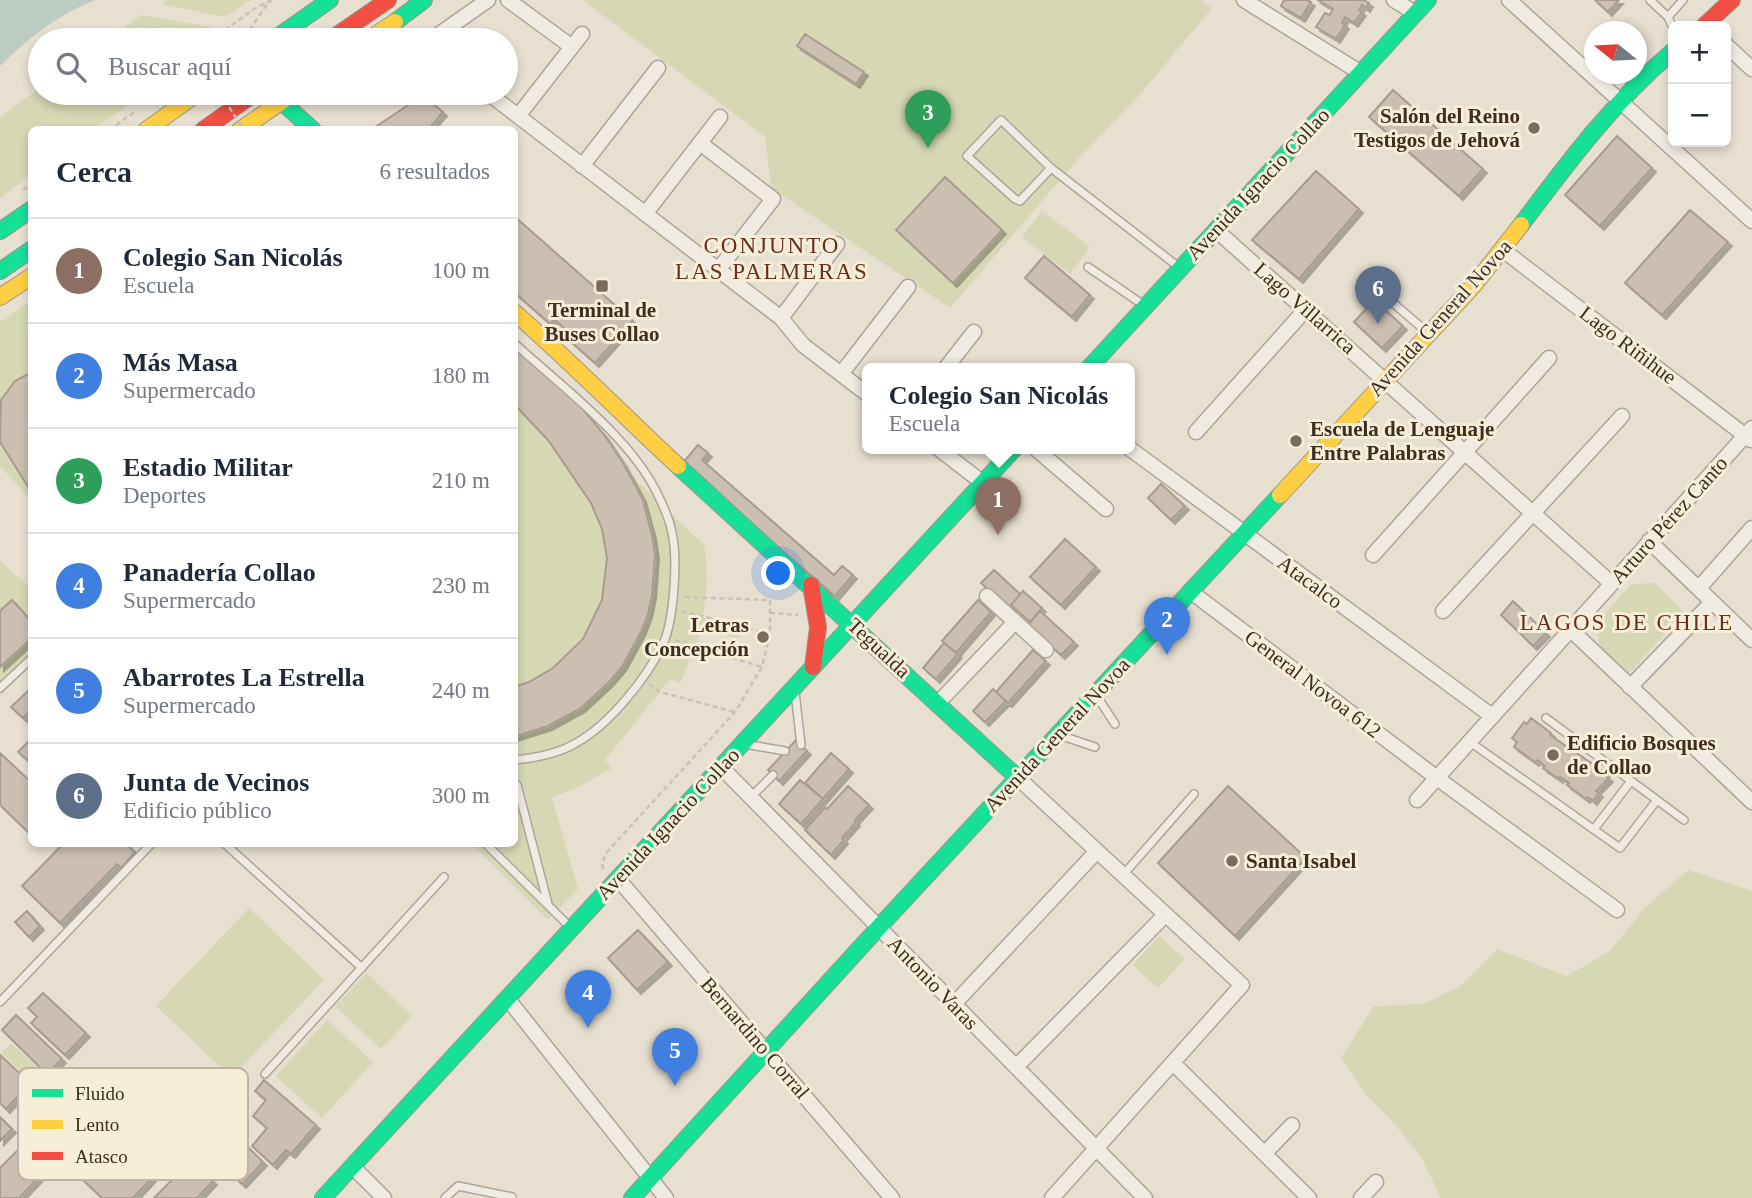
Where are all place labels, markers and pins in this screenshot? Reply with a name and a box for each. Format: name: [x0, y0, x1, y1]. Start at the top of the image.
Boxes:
pin: 3: [905, 90, 951, 148]
place label: Salón del Reino Testigos de Jehová: [1354, 104, 1520, 152]
marker: Salón del Reino Testigos de Jehová: [1526, 120, 1542, 136]
pin: 6: [1355, 266, 1401, 324]
marker: Terminal de Buses Collao: [594, 278, 610, 294]
place label: Terminal de Buses Collao: [545, 298, 659, 346]
place label: Escuela de Lenguaje Entre Palabras: [1310, 417, 1494, 465]
marker: Escuela de Lenguaje Entre Palabras: [1288, 433, 1304, 449]
pin: 1: [975, 477, 1021, 535]
pin: 2: [1144, 597, 1190, 655]
place label: Letras Concepción: [644, 613, 749, 661]
marker: Letras Concepción: [755, 629, 771, 645]
place label: Edificio Bosques de Collao: [1567, 731, 1716, 779]
marker: Edificio Bosques de Collao: [1545, 747, 1561, 763]
place label: Santa Isabel: [1246, 849, 1356, 873]
marker: Santa Isabel: [1224, 853, 1240, 869]
pin: 4: [565, 970, 611, 1028]
pin: 5: [652, 1028, 698, 1086]

